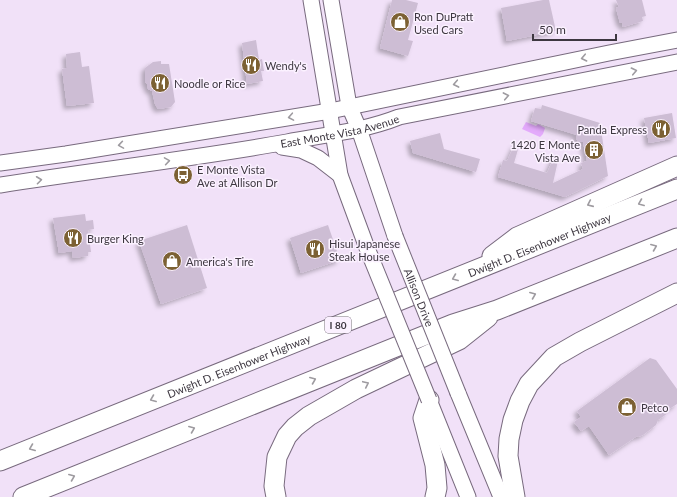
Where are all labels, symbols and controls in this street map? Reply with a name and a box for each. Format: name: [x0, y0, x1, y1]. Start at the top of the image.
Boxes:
place label: Ron DuPratt Used Cars: [414, 10, 474, 36]
shop icon: Ron DuPratt Used Cars: [389, 11, 411, 33]
scale bar: [533, 16, 616, 42]
text: 50 m: [539, 22, 566, 37]
restaurant icon: Wendy's: [240, 54, 262, 76]
one-way arrow: [581, 54, 587, 62]
place label: Wendy's: [265, 59, 307, 72]
one-way arrow: [630, 67, 637, 75]
restaurant icon: Noodle or Rice: [149, 72, 171, 94]
place label: Noodle or Rice: [174, 77, 246, 90]
one-way arrow: [453, 80, 459, 88]
one-way arrow: [503, 92, 509, 100]
street label: East Monte Vista Avenue: [279, 111, 401, 150]
one-way arrow: [288, 112, 294, 121]
restaurant icon: Panda Express: [650, 118, 672, 140]
place label: Panda Express: [577, 123, 647, 136]
place label: 1420 E Monte Vista Ave: [510, 138, 580, 164]
building icon: 1420 E Monte Vista Ave: [583, 139, 605, 161]
one-way arrow: [118, 140, 125, 149]
one-way arrow: [164, 157, 170, 166]
place label: E Monte Vista Ave at Allison Dr: [197, 163, 277, 189]
bus stop icon: E Monte Vista Ave at Allison Dr: [172, 164, 194, 186]
one-way arrow: [36, 176, 42, 185]
one-way arrow: [637, 199, 644, 207]
one-way arrow: [587, 200, 594, 208]
street label: Dwight D. Eisenhower Highway: [466, 210, 613, 279]
restaurant icon: Burger King: [62, 227, 84, 249]
place label: Burger King: [87, 232, 144, 245]
place label: Hisui Japanese Steak House: [329, 237, 400, 263]
restaurant icon: Hisui Japanese Steak House: [304, 238, 326, 260]
one-way arrow: [649, 244, 657, 252]
shop icon: America's Tire: [161, 250, 183, 272]
place label: America's Tire: [186, 255, 254, 268]
street label: Allison Drive: [402, 266, 437, 328]
one-way arrow: [452, 273, 459, 281]
one-way arrow: [529, 292, 536, 300]
road number: I 80: [325, 317, 351, 333]
street label: Dwight D. Eisenhower Highway: [165, 330, 312, 400]
one-way arrow: [309, 377, 316, 385]
one-way arrow: [362, 381, 369, 389]
one-way arrow: [149, 395, 156, 403]
shop icon: Petco: [616, 396, 638, 418]
place label: Petco: [641, 401, 668, 414]
one-way arrow: [189, 425, 196, 433]
one-way arrow: [29, 443, 36, 451]
one-way arrow: [68, 474, 75, 482]

